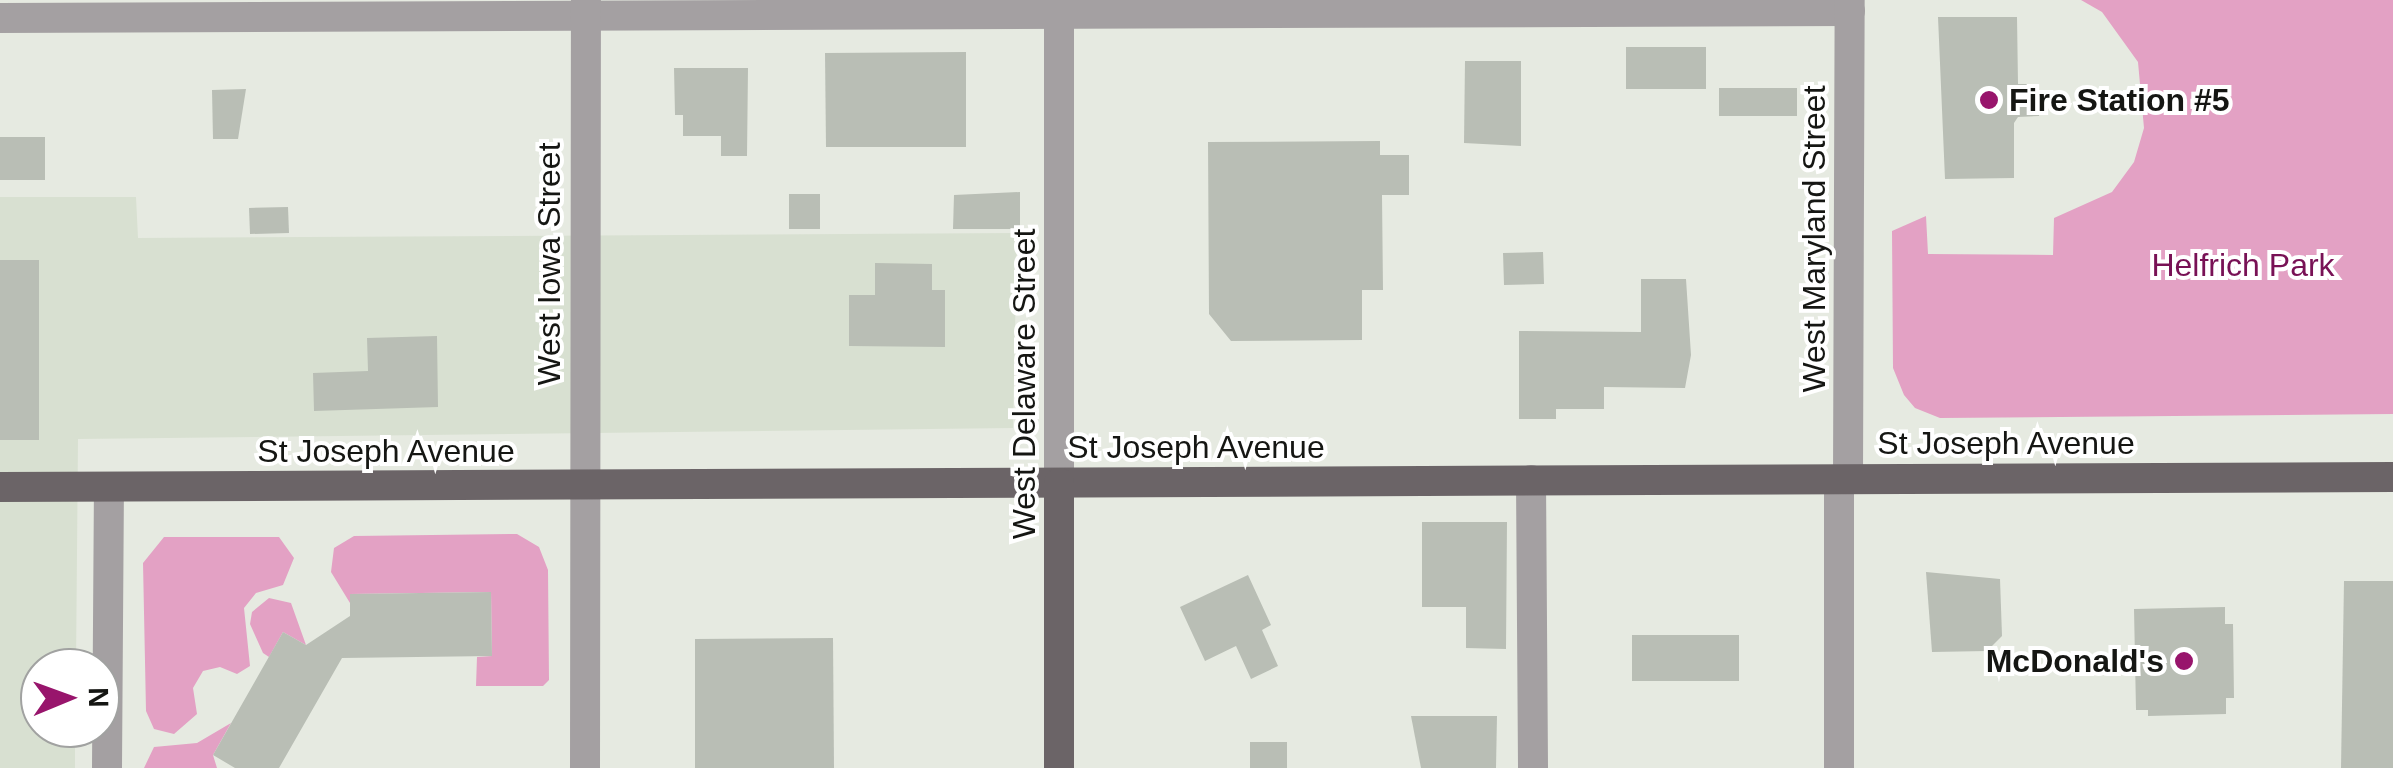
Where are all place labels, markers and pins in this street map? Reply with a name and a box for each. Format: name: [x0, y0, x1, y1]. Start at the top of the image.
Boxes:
place label: Fire Station #5: [2009, 81, 2230, 119]
marker: Fire Station #5: [1978, 89, 2000, 111]
place label: McDonald's: [1986, 642, 2164, 680]
marker: McDonald's: [2173, 650, 2195, 672]

